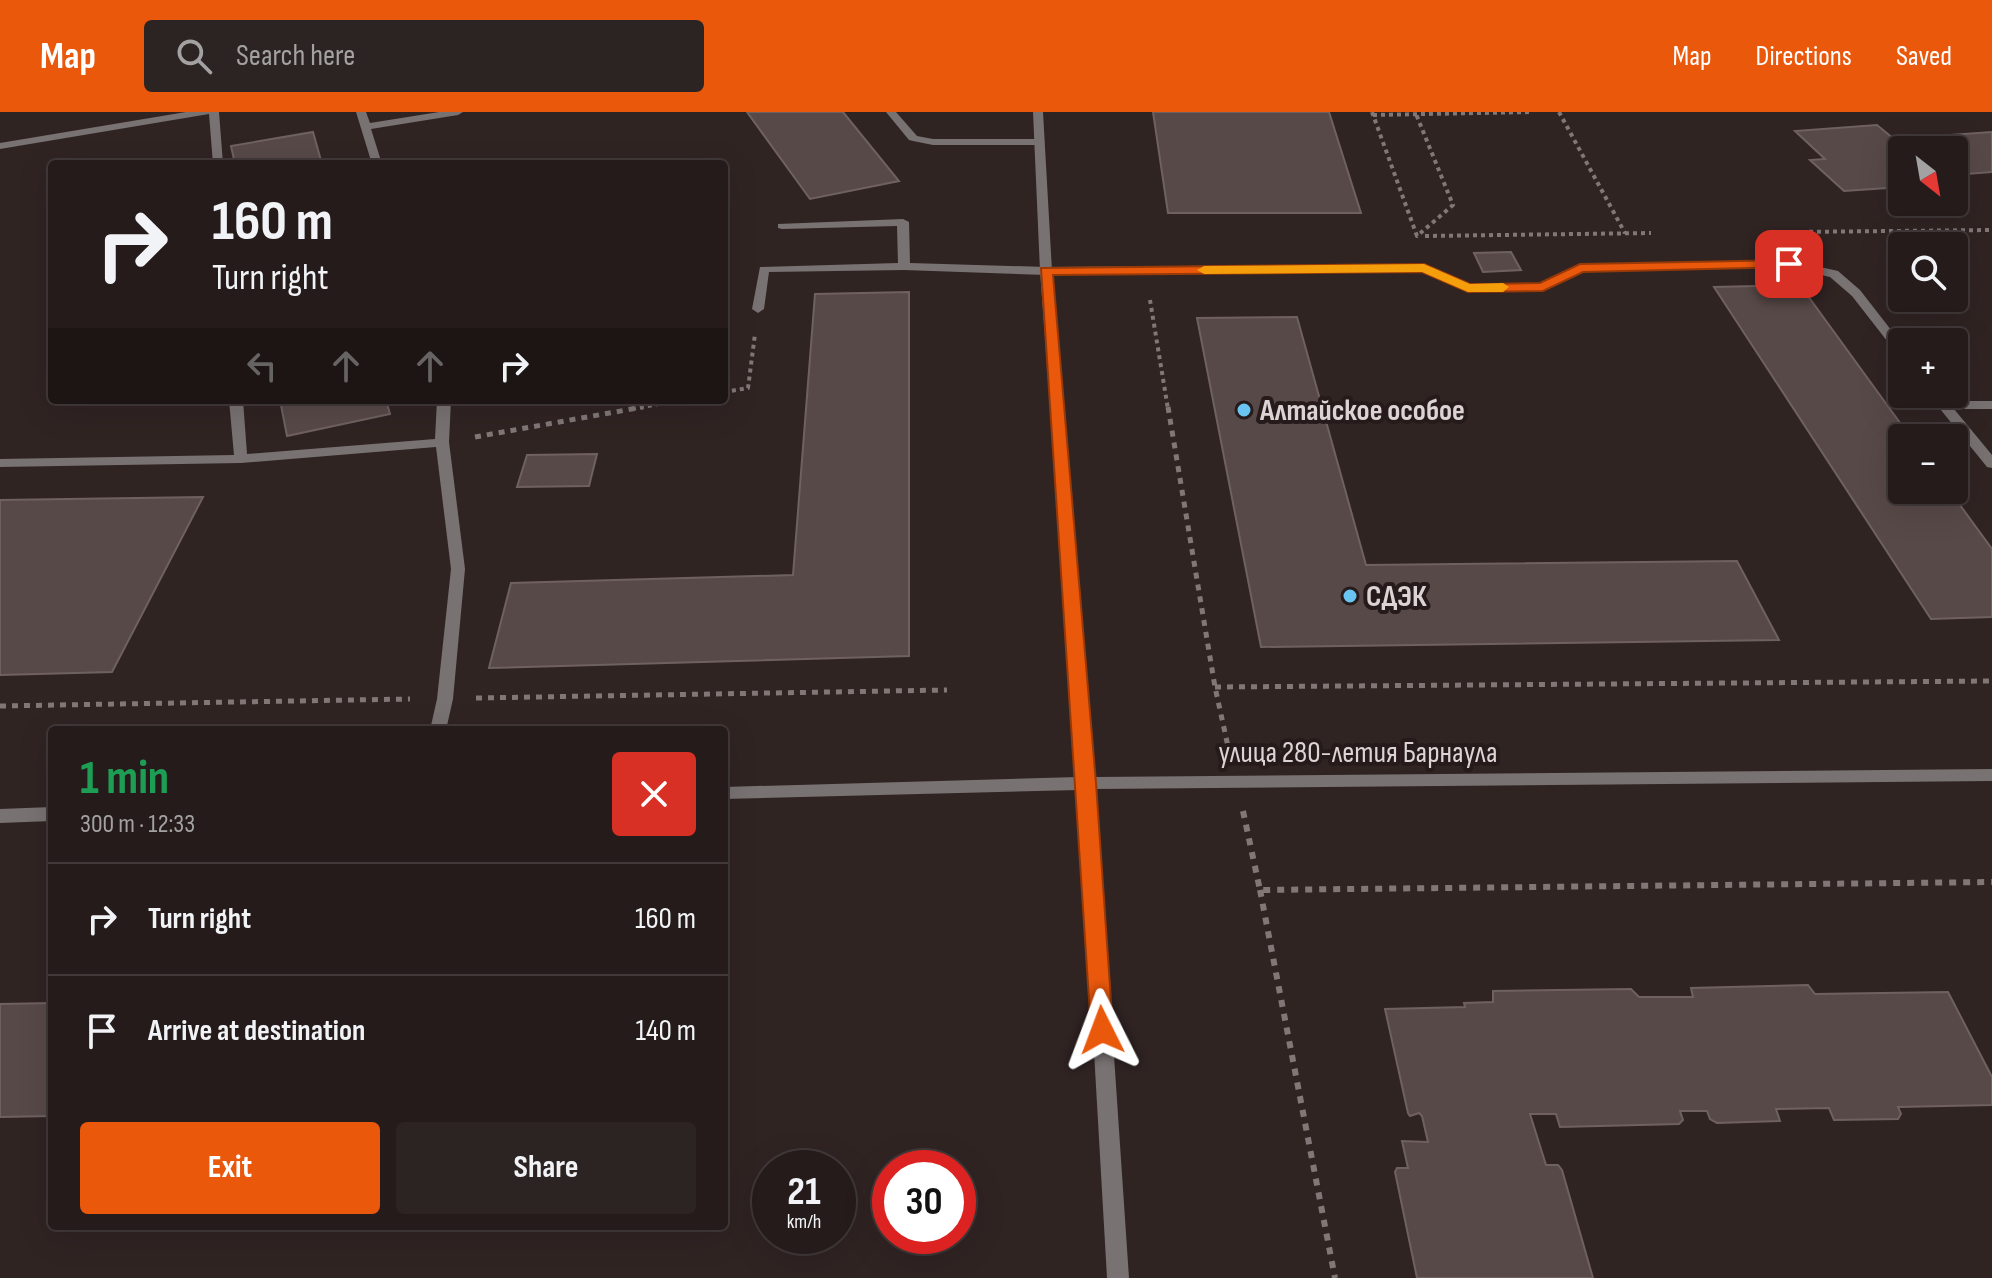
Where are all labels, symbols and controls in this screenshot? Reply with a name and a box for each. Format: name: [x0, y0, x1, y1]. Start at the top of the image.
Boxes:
search box: [144, 20, 704, 92]
text: Map: [40, 34, 96, 79]
icon: search: [172, 34, 216, 78]
text: Search here: [236, 38, 355, 74]
text: Map: [1673, 40, 1712, 73]
text: Directions: [1756, 40, 1852, 73]
text: Saved: [1896, 40, 1952, 73]
north arrow: [1888, 136, 1968, 216]
map controls: [1888, 136, 1968, 504]
text: 160 m: [212, 189, 333, 256]
icon: right: [80, 192, 184, 296]
pin: [1755, 230, 1823, 298]
button: search: [1888, 232, 1968, 312]
icon: arrive: [1767, 242, 1811, 286]
text: Turn right: [212, 257, 329, 300]
button: +: [1888, 328, 1968, 408]
icon: left: [240, 344, 284, 388]
icon: ahead: [324, 344, 368, 388]
icon: ahead: [408, 344, 452, 388]
icon: right: [492, 344, 536, 388]
place label: Алтайское особое: [1259, 393, 1465, 429]
marker: Алтайское особое: [1235, 401, 1253, 419]
button: −: [1888, 424, 1968, 504]
place label: СДЭК: [1366, 579, 1427, 615]
marker: СДЭК: [1341, 587, 1359, 605]
street label: улица 280-летия Барнаула: [1218, 735, 1498, 771]
text: 1 min: [80, 750, 169, 807]
button: close: [612, 752, 696, 836]
text: 300 m · 12:33: [80, 809, 195, 840]
icon: right: [80, 897, 124, 941]
text: Turn right: [148, 901, 251, 937]
text: 160 m: [635, 901, 696, 937]
position arrow: [1060, 988, 1144, 1072]
icon: arrive: [80, 1009, 124, 1053]
text: Arrive at destination: [148, 1013, 365, 1049]
text: 140 m: [636, 1013, 696, 1049]
button: Exit: [80, 1122, 380, 1214]
button: Share: [396, 1122, 696, 1214]
speed limit sign: 30: [872, 1150, 976, 1254]
text: 21: [787, 1168, 821, 1216]
text: km/h: [787, 1210, 821, 1234]

